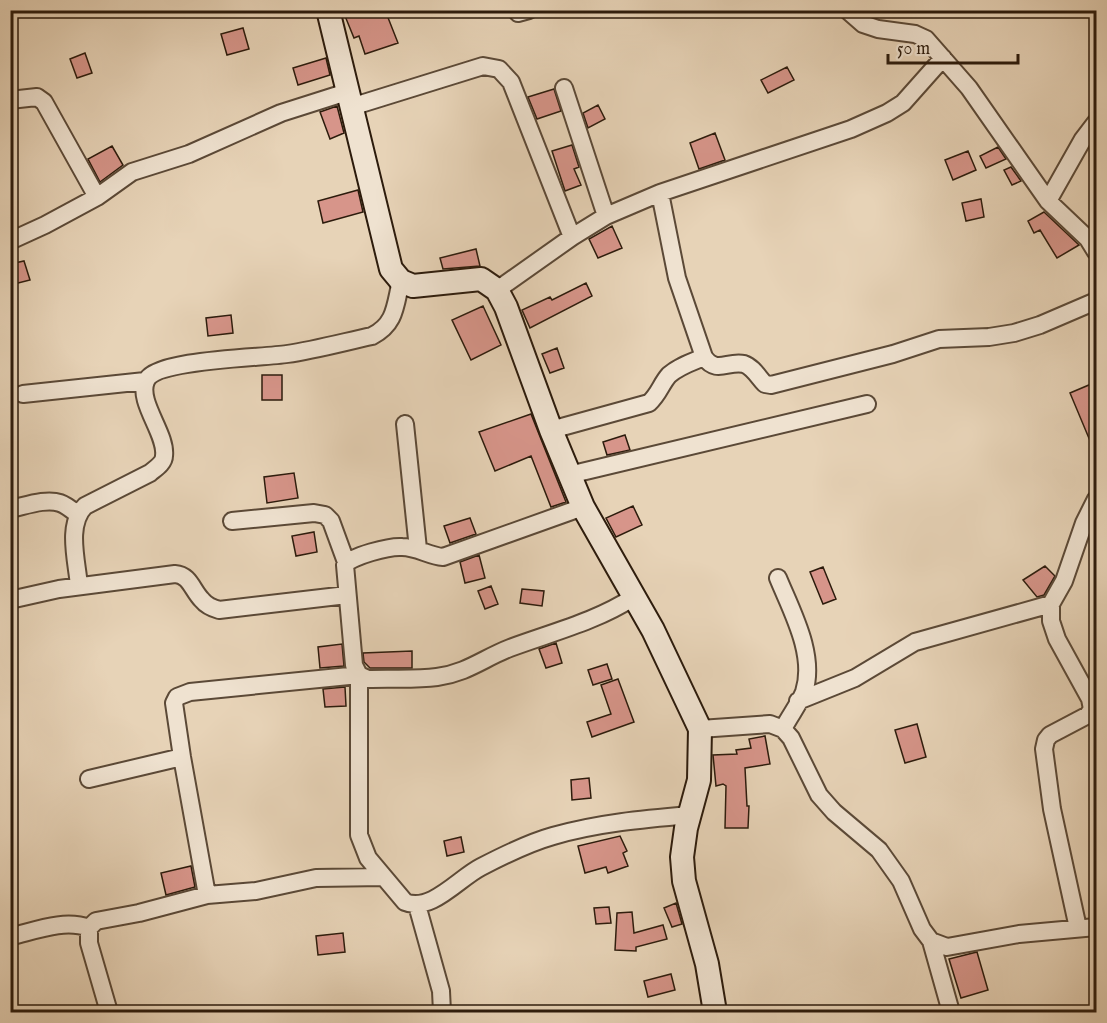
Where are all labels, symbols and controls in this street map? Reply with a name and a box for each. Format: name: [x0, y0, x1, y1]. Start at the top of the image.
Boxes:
scale bar: [888, 27, 1018, 65]
text: 50 m: [897, 38, 930, 61]

